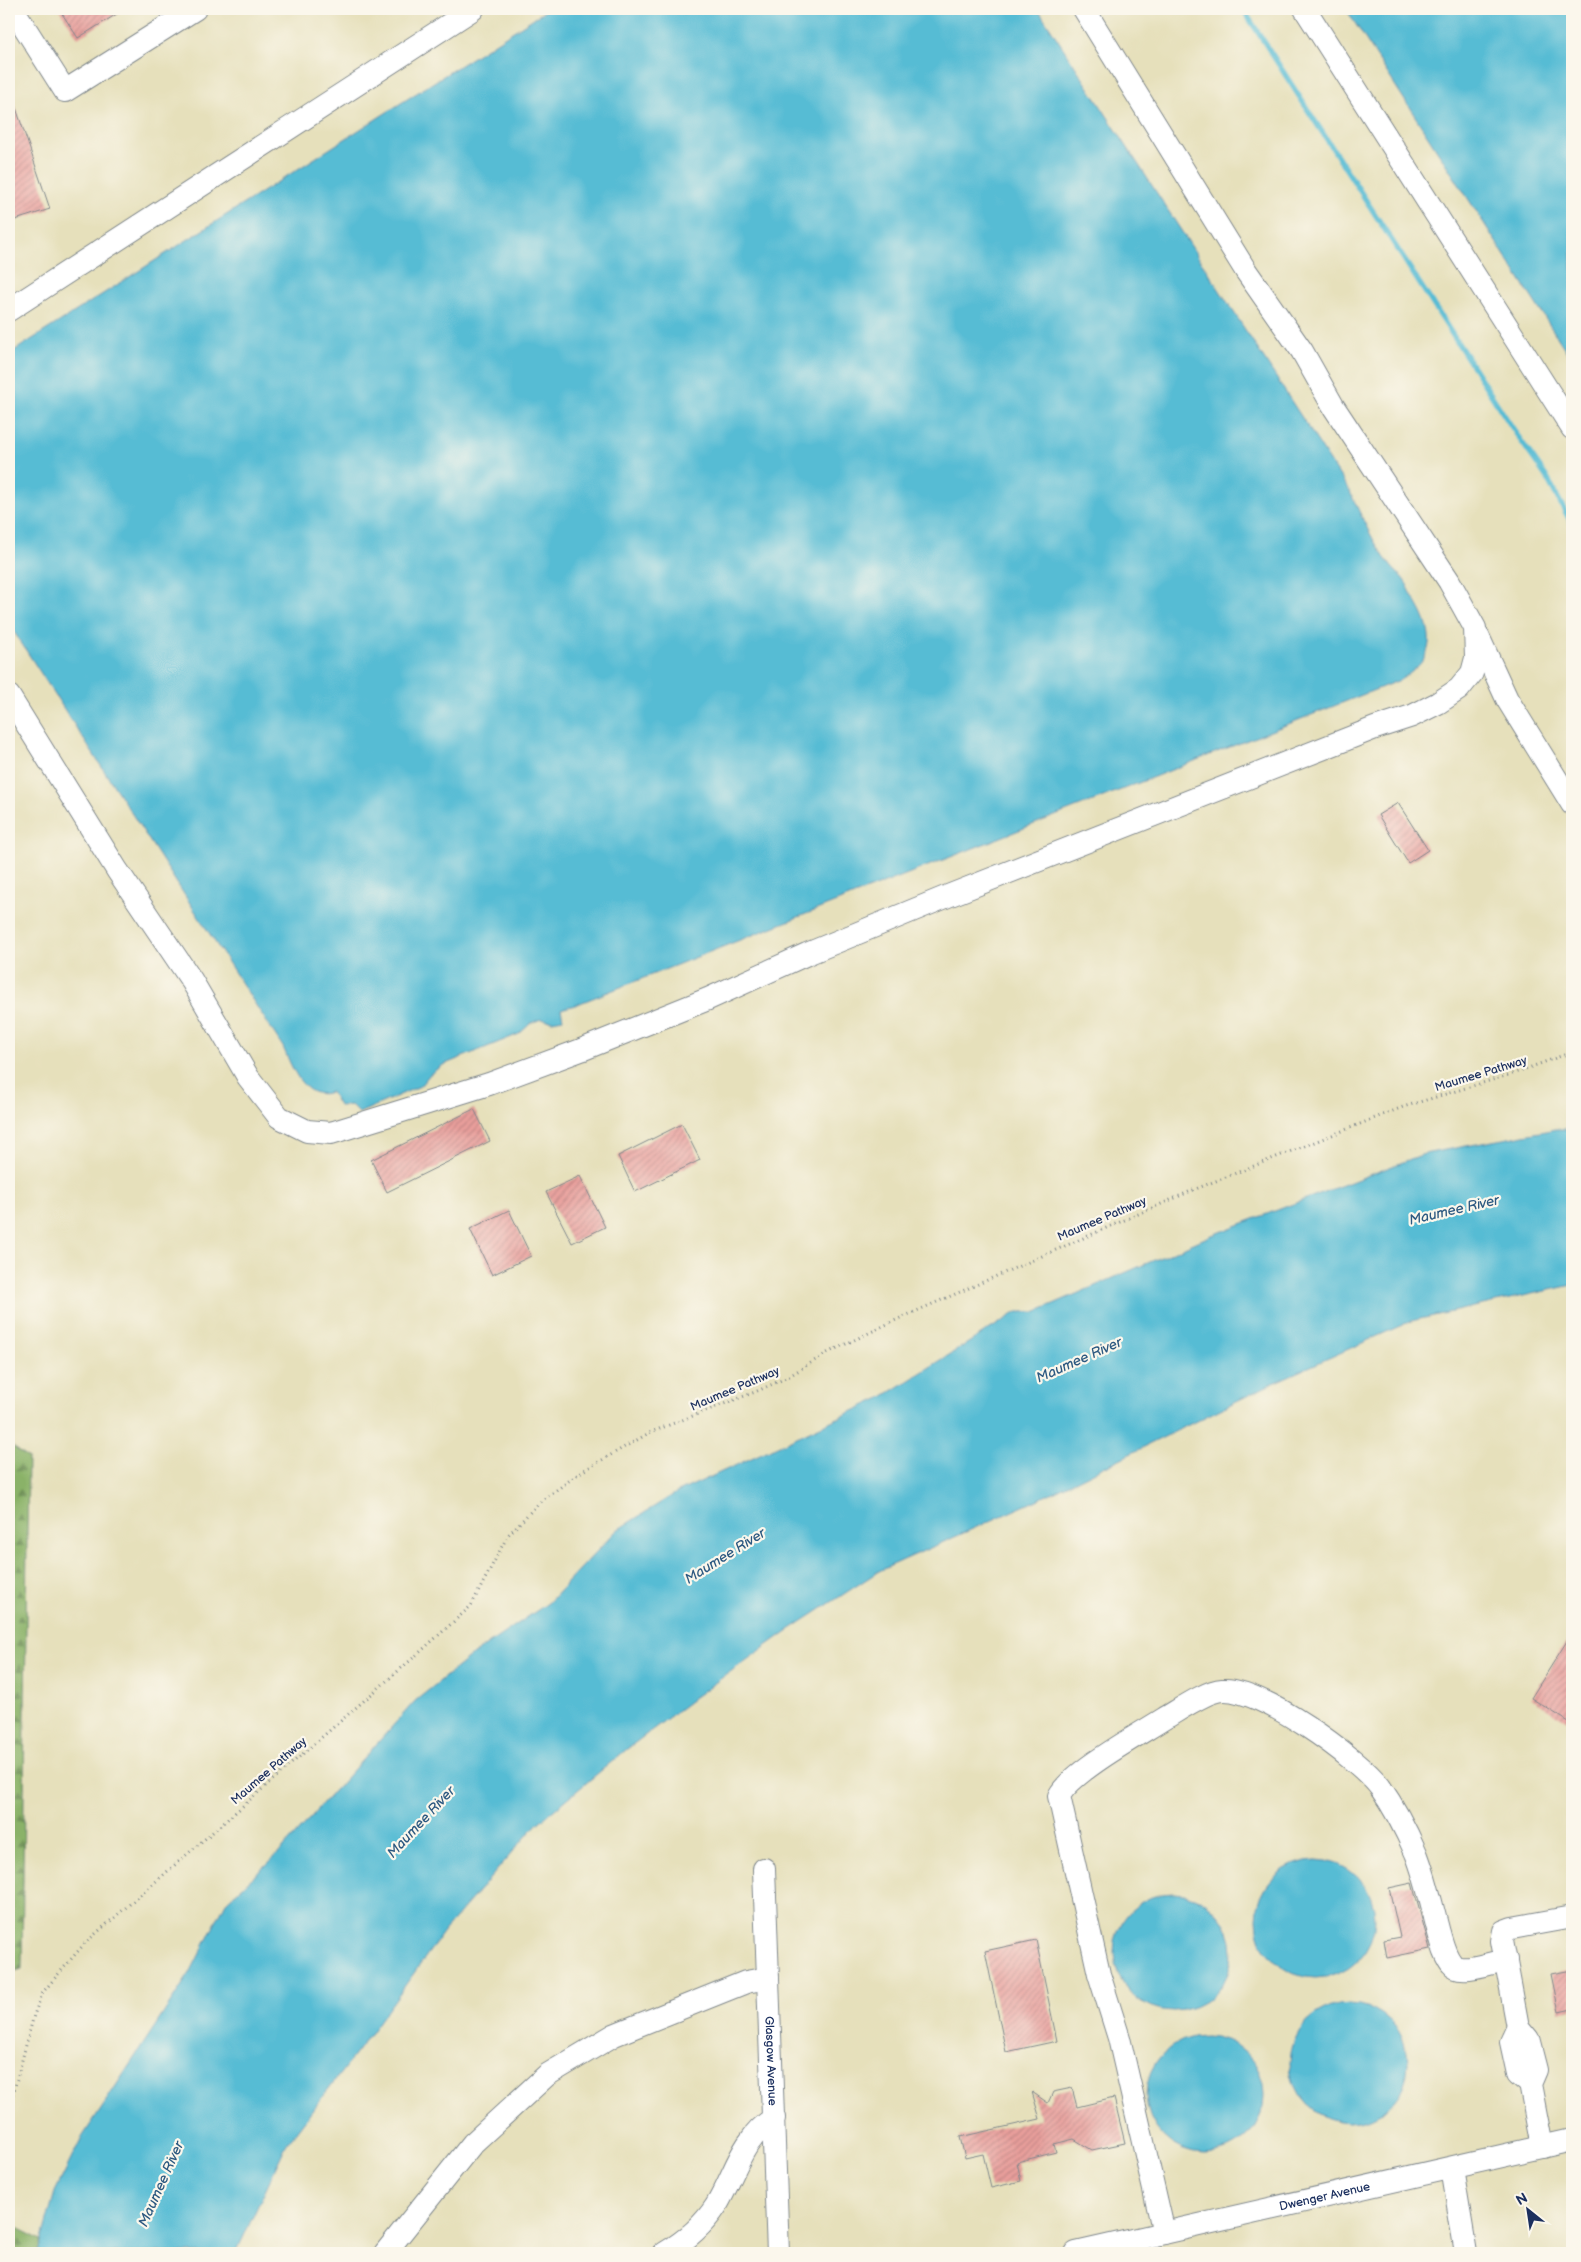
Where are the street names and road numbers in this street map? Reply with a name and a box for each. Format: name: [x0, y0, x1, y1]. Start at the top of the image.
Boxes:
street label: Maumee Pathway: [1433, 1053, 1529, 1095]
street label: Maumee Pathway: [1055, 1193, 1149, 1245]
street label: Maumee Pathway: [688, 1363, 782, 1415]
street label: Maumee Pathway: [228, 1734, 310, 1808]
street label: Glasgow Avenue: [762, 2016, 780, 2106]
street label: Dwenger Avenue: [1278, 2179, 1371, 2214]

